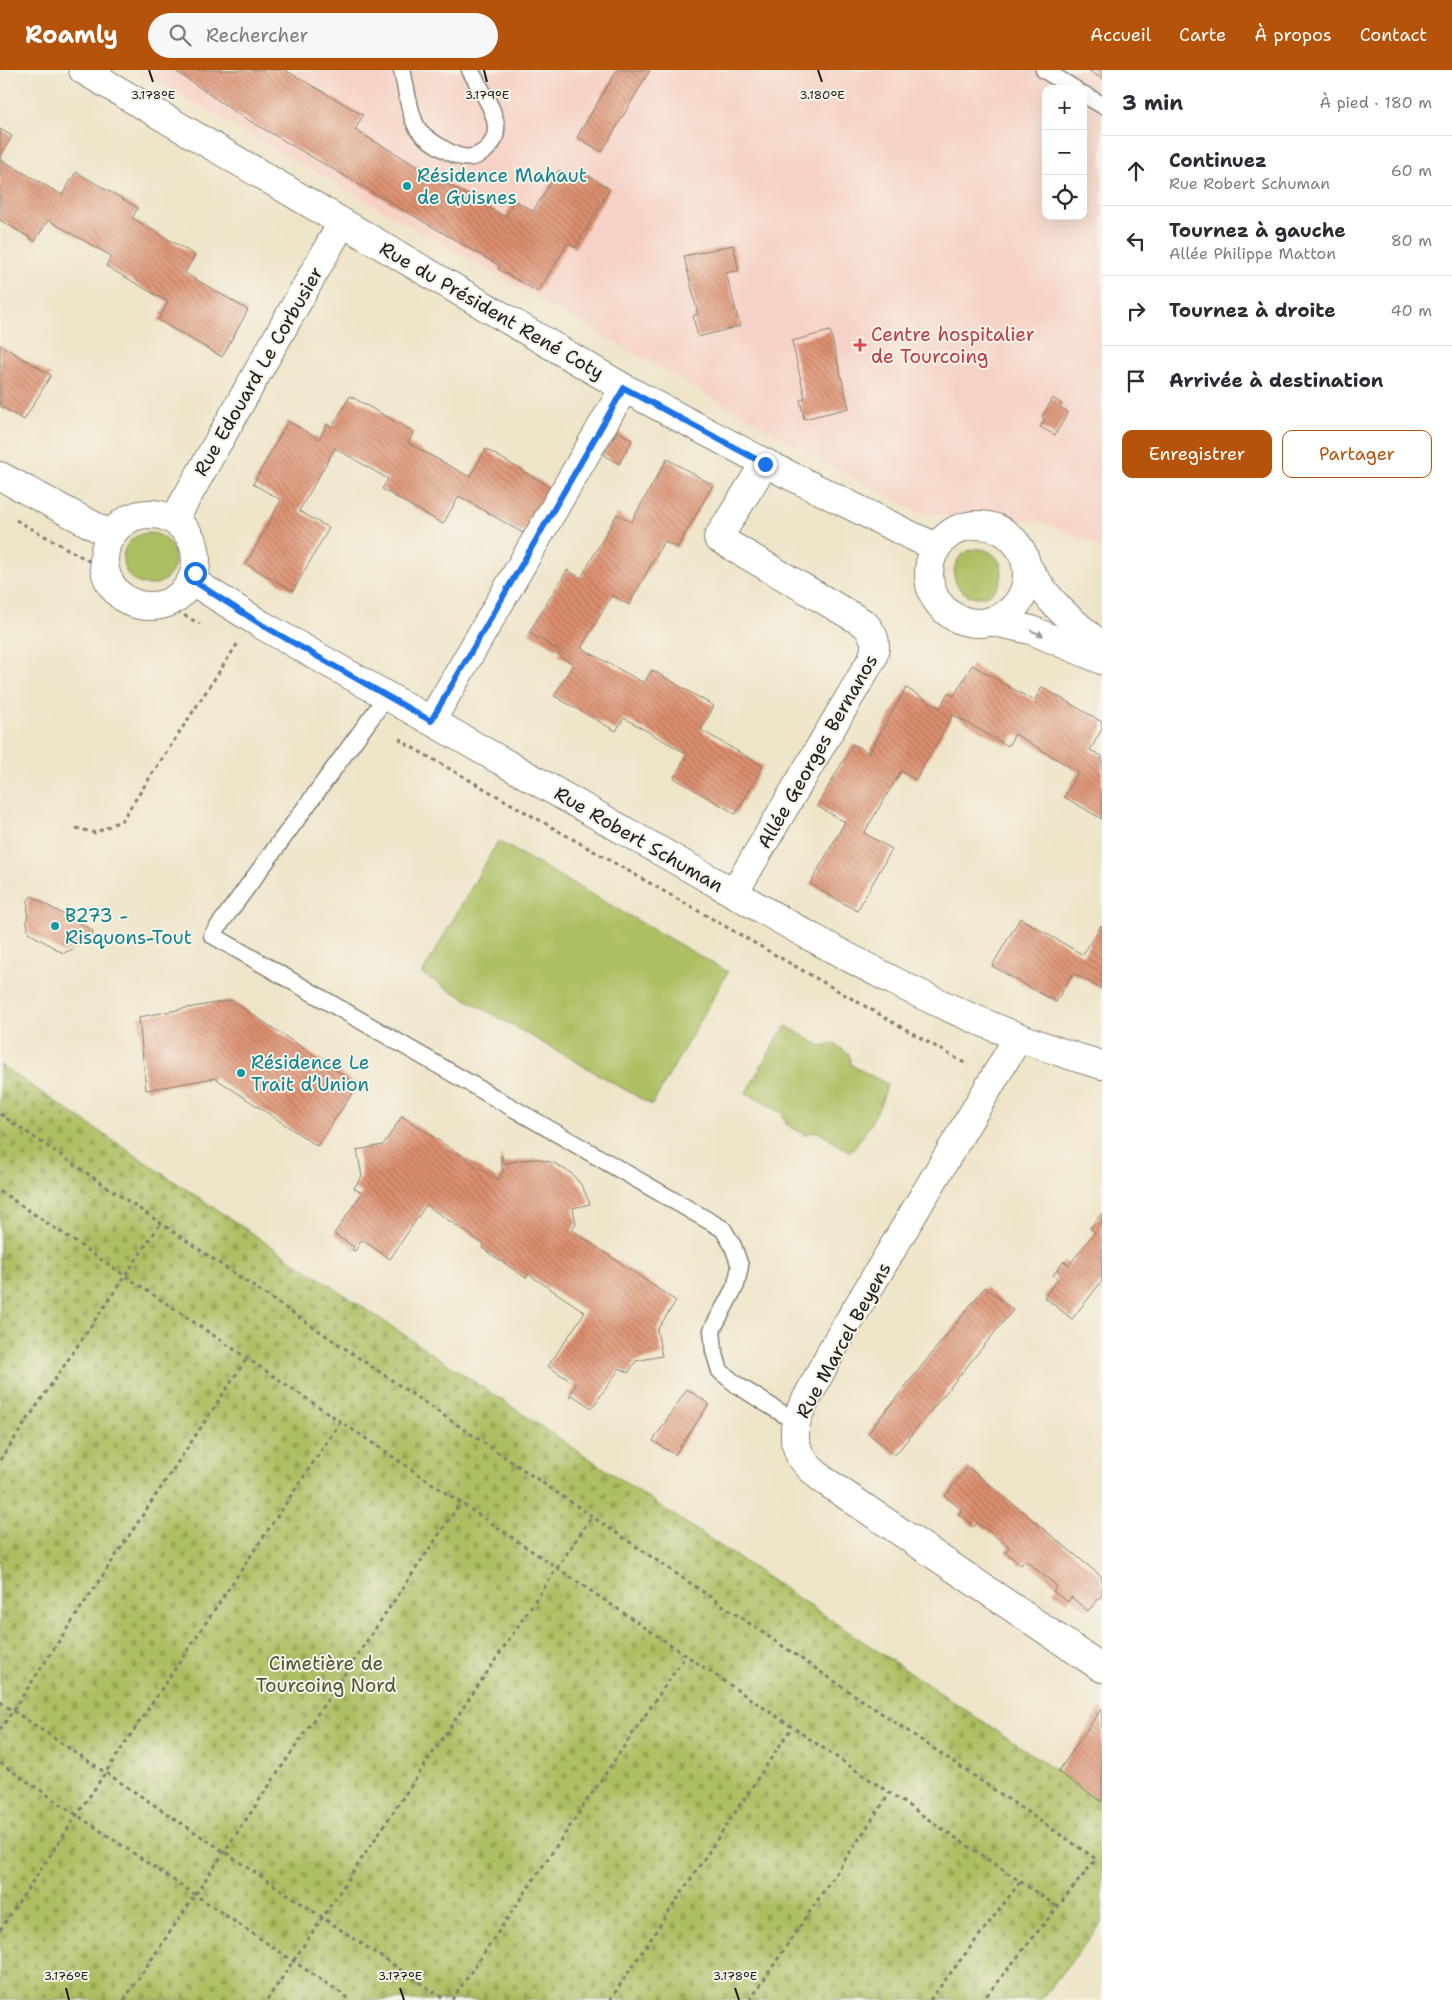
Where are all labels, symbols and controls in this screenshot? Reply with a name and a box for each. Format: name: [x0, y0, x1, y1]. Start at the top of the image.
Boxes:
search box: [148, 13, 498, 58]
text: Roamly: [25, 19, 118, 51]
icon: search: [166, 21, 194, 49]
text: Rechercher: [206, 23, 309, 48]
text: Accueil: [1090, 23, 1151, 47]
text: Carte: [1179, 23, 1226, 47]
text: À propos: [1254, 23, 1332, 47]
text: Contact: [1360, 23, 1427, 47]
map controls: [1042, 85, 1087, 220]
button: +: [1042, 85, 1087, 130]
text: 3.178°E: [131, 87, 175, 103]
text: 3.179°E: [465, 87, 509, 103]
text: 3.180°E: [799, 87, 845, 103]
text: 3 min: [1122, 89, 1183, 117]
text: À pied · 180 m: [1320, 92, 1432, 113]
button: −: [1042, 130, 1087, 175]
text: Continuez: [1169, 148, 1267, 173]
icon: ahead: [1122, 157, 1150, 185]
text: 60 m: [1391, 160, 1432, 181]
place label: Résidence Mahaut de Guisnes: [417, 163, 587, 210]
text: Rue Robert Schuman: [1169, 173, 1330, 194]
button: locate: [1042, 175, 1087, 220]
marker: Résidence Mahaut de Guisnes: [401, 180, 413, 192]
text: Tournez à gauche: [1169, 218, 1346, 243]
icon: left: [1122, 227, 1150, 255]
text: 80 m: [1391, 230, 1432, 251]
street label: Rue du Président René Coty: [375, 236, 609, 385]
text: Allée Philippe Matton: [1169, 243, 1336, 264]
street label: Rue Edouard Le Corbusier: [188, 262, 329, 481]
icon: right: [1122, 297, 1150, 325]
text: Tournez à droite: [1169, 298, 1336, 323]
text: 40 m: [1390, 300, 1432, 321]
place label: Centre hospitalier de Tourcoing: [871, 322, 1035, 369]
marker: Centre hospitalier de Tourcoing: [853, 338, 867, 352]
icon: arrive: [1122, 367, 1150, 395]
text: Arrivée à destination: [1169, 368, 1383, 393]
button: Enregistrer: [1122, 430, 1272, 478]
button: Partager: [1282, 430, 1432, 478]
route end: [754, 453, 777, 476]
route start: [184, 562, 207, 585]
one-way arrow: [1030, 630, 1044, 638]
street label: Allée Georges Bernanos: [751, 650, 883, 853]
street label: Rue Robert Schuman: [550, 781, 728, 898]
place label: B273 - Risquons-Tout: [65, 903, 192, 950]
marker: B273 - Risquons-Tout: [49, 920, 61, 932]
place label: Résidence Le Trait d’Union: [251, 1050, 370, 1097]
marker: Résidence Le Trait d’Union: [235, 1067, 247, 1079]
street label: Rue Marcel Beyens: [790, 1258, 897, 1423]
park label: Cimetière de Tourcoing Nord: [256, 1651, 396, 1698]
text: 3.176°E: [44, 1968, 88, 1984]
text: 3.177°E: [378, 1968, 422, 1984]
text: 3.178°E: [713, 1968, 757, 1984]

